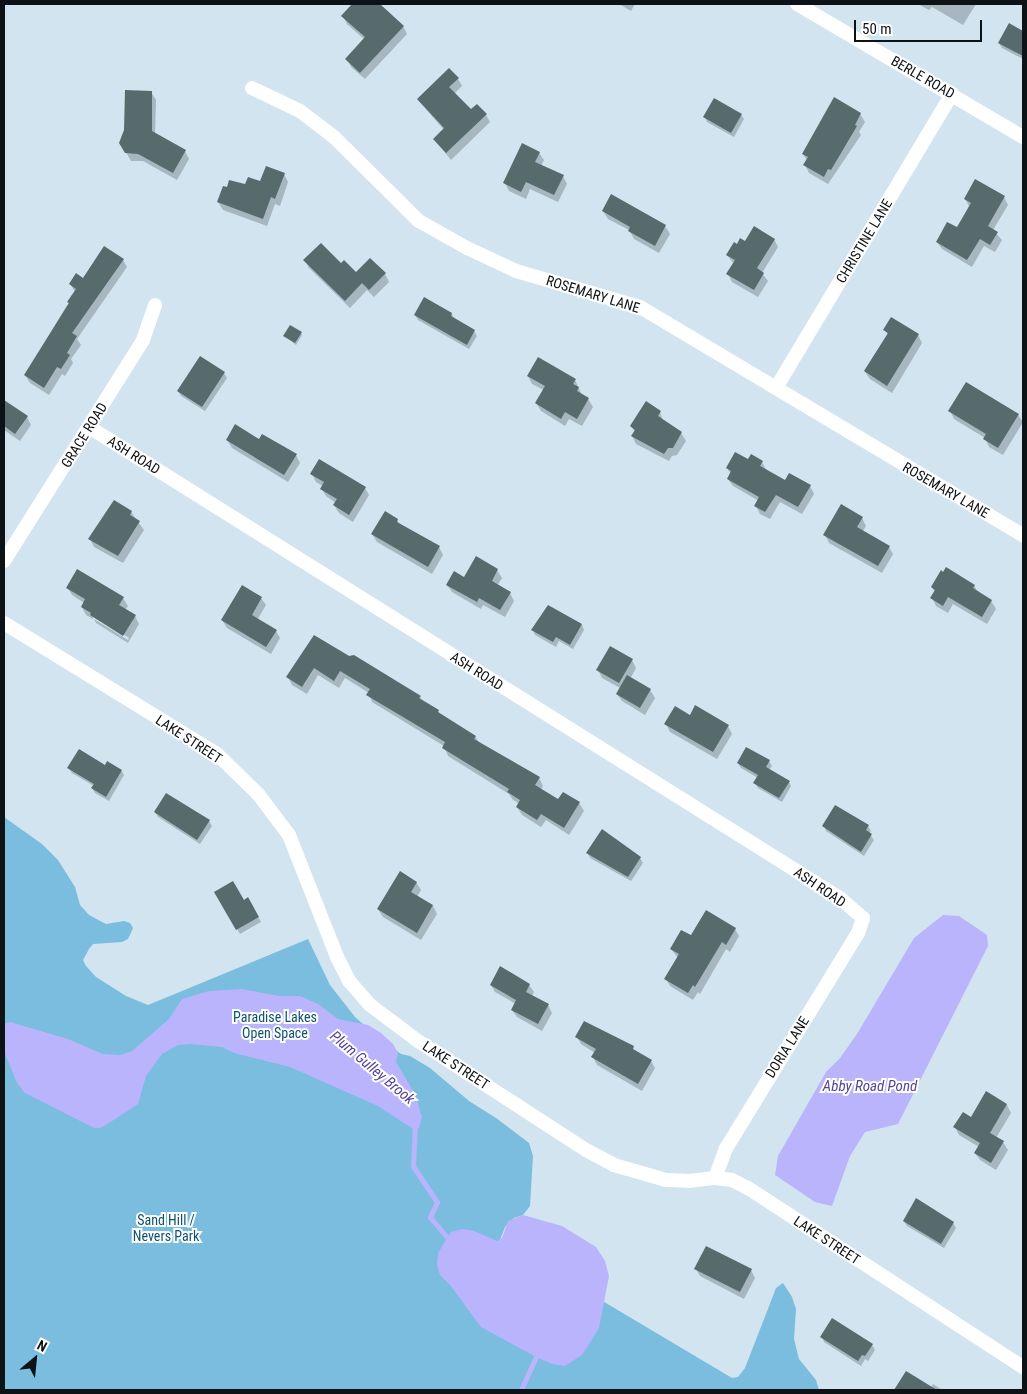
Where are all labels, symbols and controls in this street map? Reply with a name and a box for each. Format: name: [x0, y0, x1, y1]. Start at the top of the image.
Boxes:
scale bar: [857, 10, 984, 42]
text: 50 m: [862, 20, 892, 38]
street label: BERLE ROAD: [888, 52, 958, 102]
street label: CHRISTINE LANE: [832, 196, 896, 286]
street label: ROSEMARY LANE: [544, 272, 642, 316]
street label: GRACE ROAD: [57, 399, 111, 471]
street label: ASH ROAD: [105, 432, 163, 478]
street label: ROSEMARY LANE: [900, 458, 992, 522]
street label: ASH ROAD: [448, 648, 506, 694]
street label: LAKE STREET: [153, 711, 225, 767]
street label: ASH ROAD: [791, 864, 849, 910]
park label: Paradise Lakes Open Space: [233, 1009, 317, 1042]
street label: DORIA LANE: [762, 1013, 812, 1081]
water label: Plum Gulley Brook: [326, 1027, 418, 1109]
street label: LAKE STREET: [420, 1037, 492, 1093]
water label: Abby Road Pond: [823, 1078, 917, 1096]
park label: Sand Hill / Nevers Park: [133, 1212, 199, 1244]
street label: LAKE STREET: [791, 1212, 863, 1268]
north arrow: [10, 1334, 60, 1384]
text: N: [34, 1337, 50, 1355]

